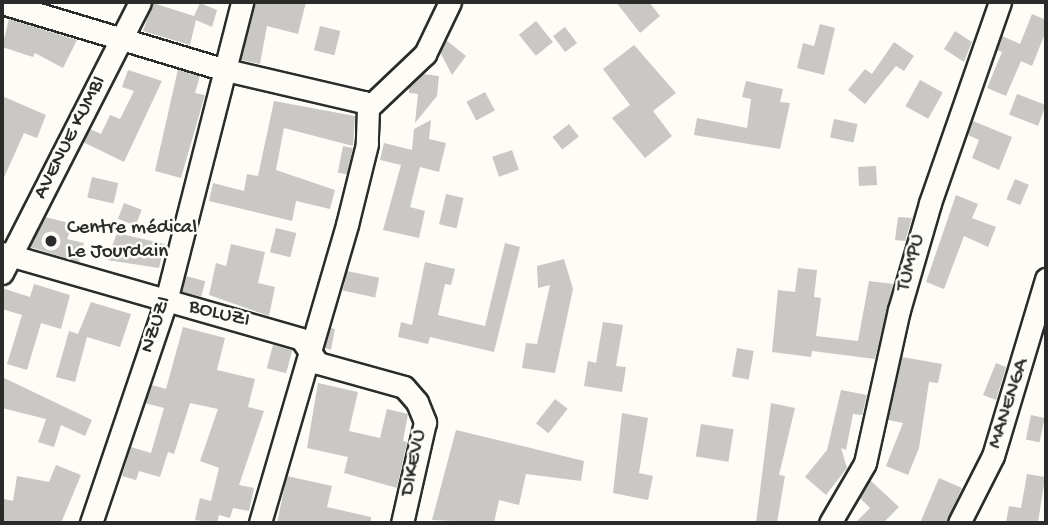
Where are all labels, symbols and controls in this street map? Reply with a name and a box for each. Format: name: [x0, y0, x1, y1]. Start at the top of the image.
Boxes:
street label: AVENUE KUMBI: [29, 72, 113, 204]
place label: Centre médical Le Jourdain: [67, 216, 197, 266]
marker: Centre médical Le Jourdain: [41, 231, 61, 251]
street label: TUMPU: [892, 231, 932, 295]
street label: NZUZI: [136, 294, 178, 356]
street label: BOLUZI: [186, 295, 252, 335]
street label: MANENGA: [984, 356, 1036, 452]
street label: DIKEVU: [396, 428, 434, 498]

